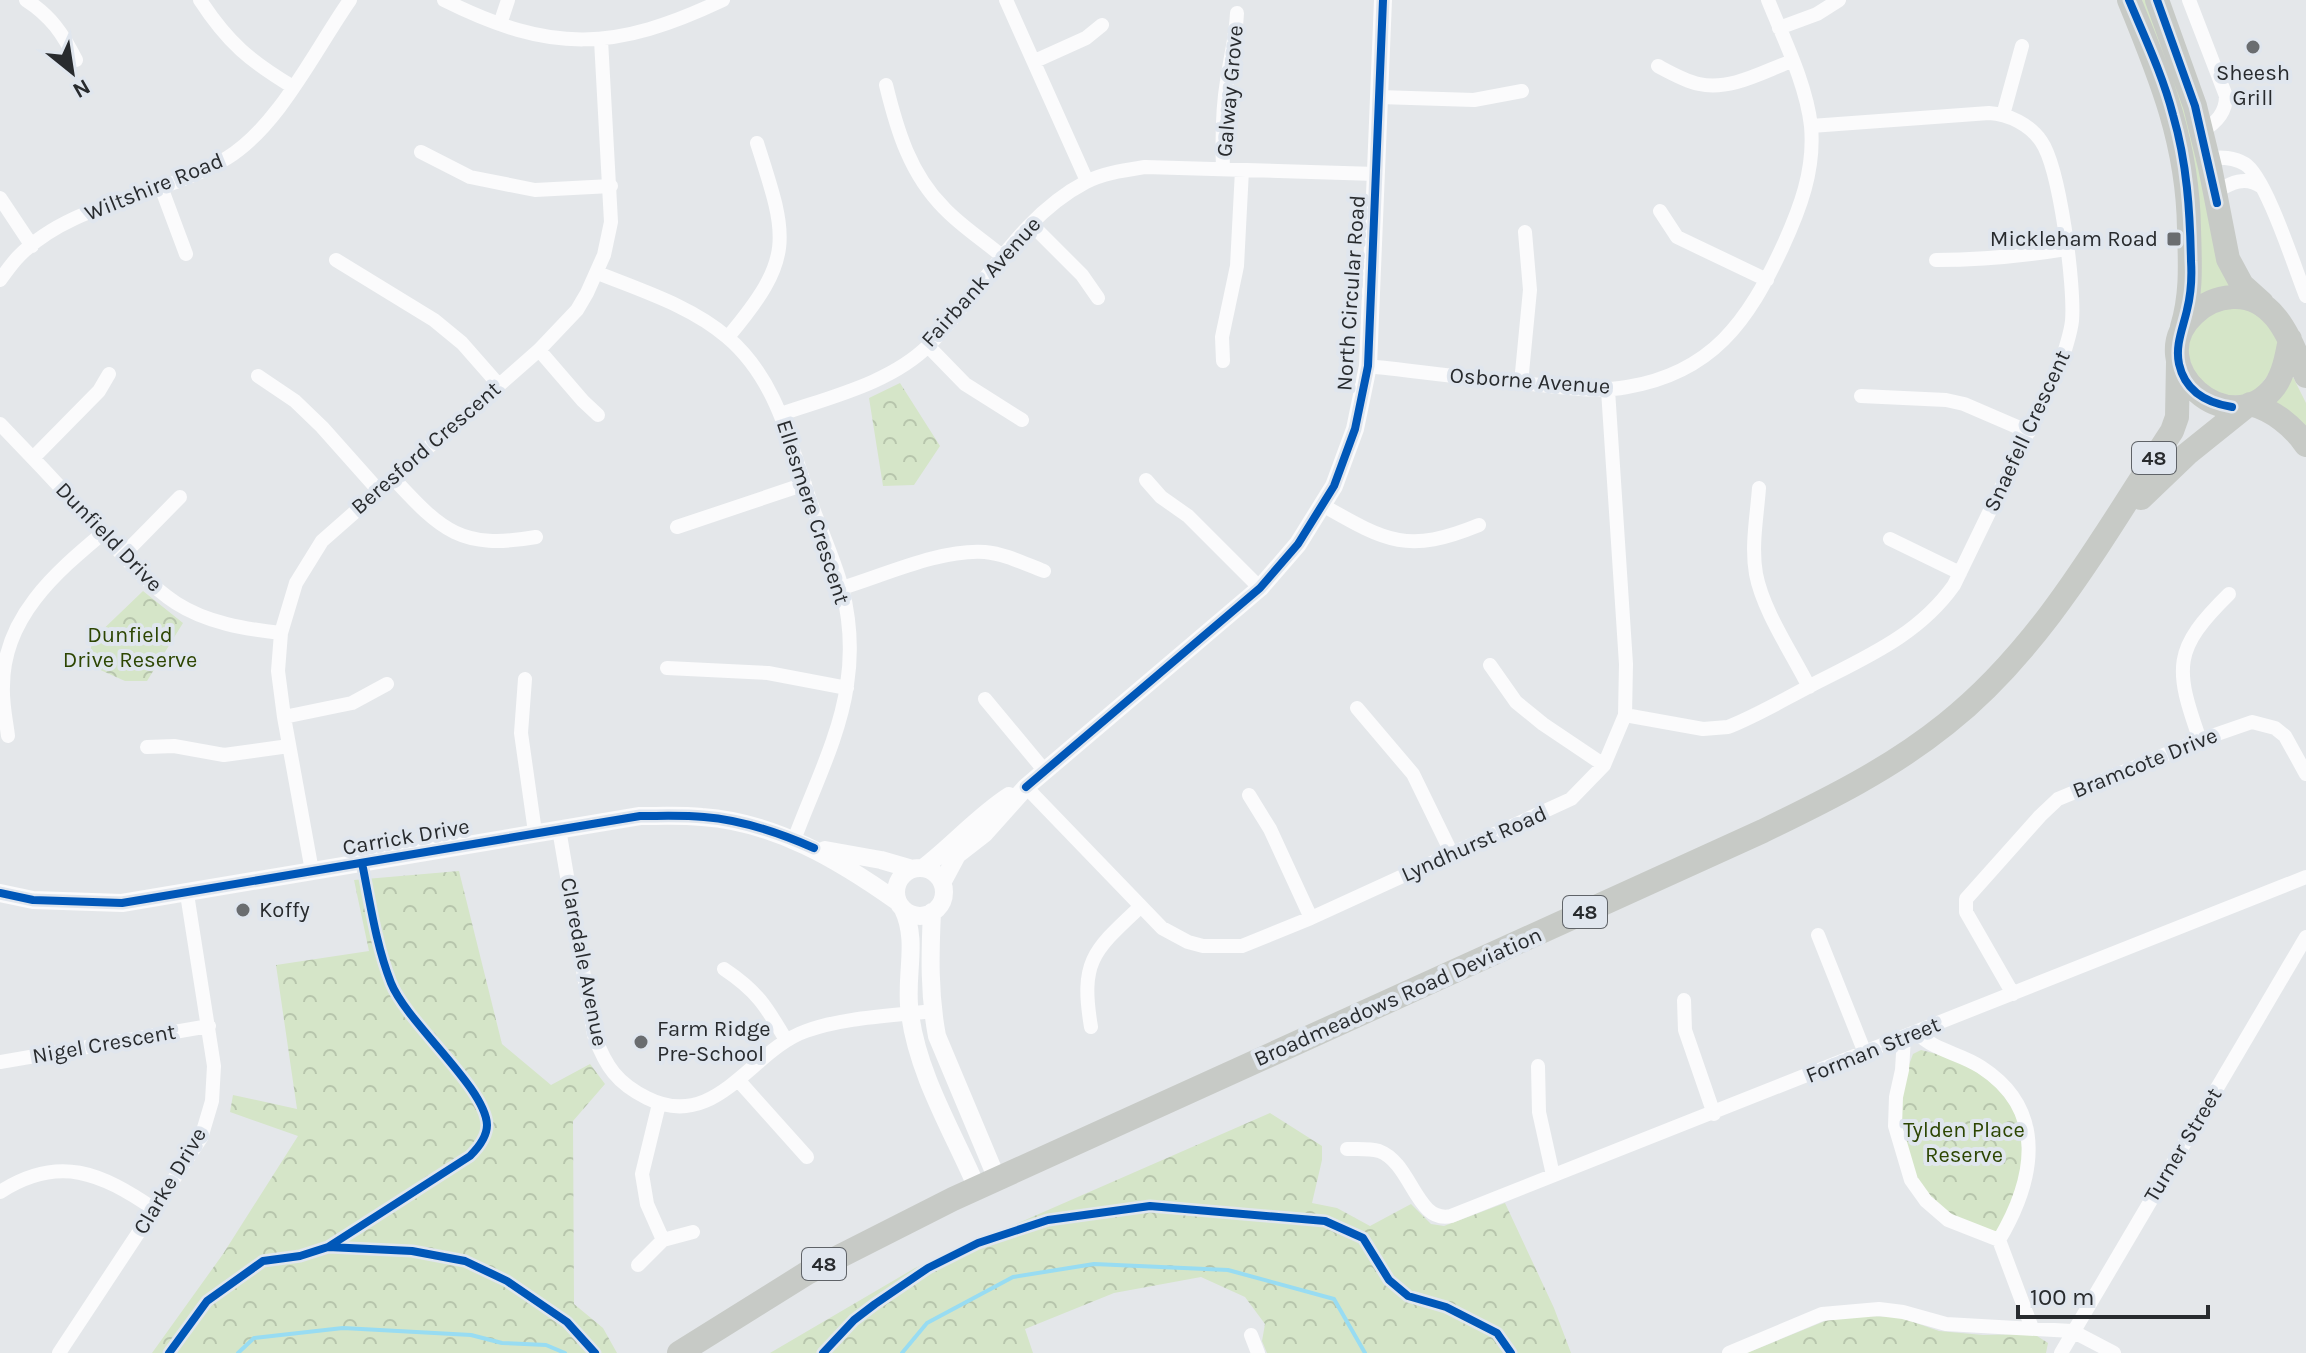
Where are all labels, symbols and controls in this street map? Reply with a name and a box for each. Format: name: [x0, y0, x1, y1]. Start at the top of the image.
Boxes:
street label: Galway Grove: [1211, 24, 1249, 158]
north arrow: [32, 32, 112, 112]
marker: Sheesh Grill: [2244, 38, 2262, 56]
place label: Sheesh Grill: [2216, 60, 2290, 111]
text: N: [68, 73, 95, 104]
street label: Wiltshire Road: [81, 147, 227, 227]
street label: North Circular Road: [1331, 194, 1371, 392]
street label: Fairbank Avenue: [916, 212, 1046, 352]
place label: Mickleham Road: [1990, 226, 2158, 252]
marker: Mickleham Road: [2165, 230, 2183, 248]
street label: Snaefell Crescent: [1978, 346, 2076, 516]
street label: Osborne Avenue: [1449, 362, 1611, 400]
street label: Beresford Crescent: [346, 376, 506, 520]
street label: Ellesmere Crescent: [771, 416, 855, 608]
road number: 48: [2132, 442, 2176, 474]
street label: Dunfield Drive: [50, 477, 168, 597]
park label: Dunfield Drive Reserve: [63, 622, 197, 673]
street label: Bramcote Drive: [2069, 722, 2221, 804]
street label: Lyndhurst Road: [1397, 800, 1551, 888]
street label: Carrick Drive: [341, 813, 471, 861]
street label: Claredale Avenue: [555, 875, 613, 1049]
road number: 48: [1563, 896, 1607, 928]
place label: Koffy: [259, 897, 310, 923]
marker: Koffy: [234, 901, 252, 919]
street label: Broadmeadows Road Deviation: [1250, 922, 1546, 1072]
street label: Forman Street: [1802, 1011, 1944, 1089]
place label: Farm Ridge Pre-School: [657, 1016, 771, 1067]
street label: Nigel Crescent: [30, 1019, 178, 1069]
marker: Farm Ridge Pre-School: [632, 1033, 650, 1051]
street label: Turner Street: [2139, 1083, 2227, 1207]
park label: Tylden Place Reserve: [1903, 1117, 2025, 1168]
street label: Clarke Drive: [128, 1123, 212, 1239]
road number: 48: [802, 1248, 846, 1280]
scale bar: [2018, 1269, 2208, 1319]
text: 100 m: [2030, 1283, 2095, 1311]

